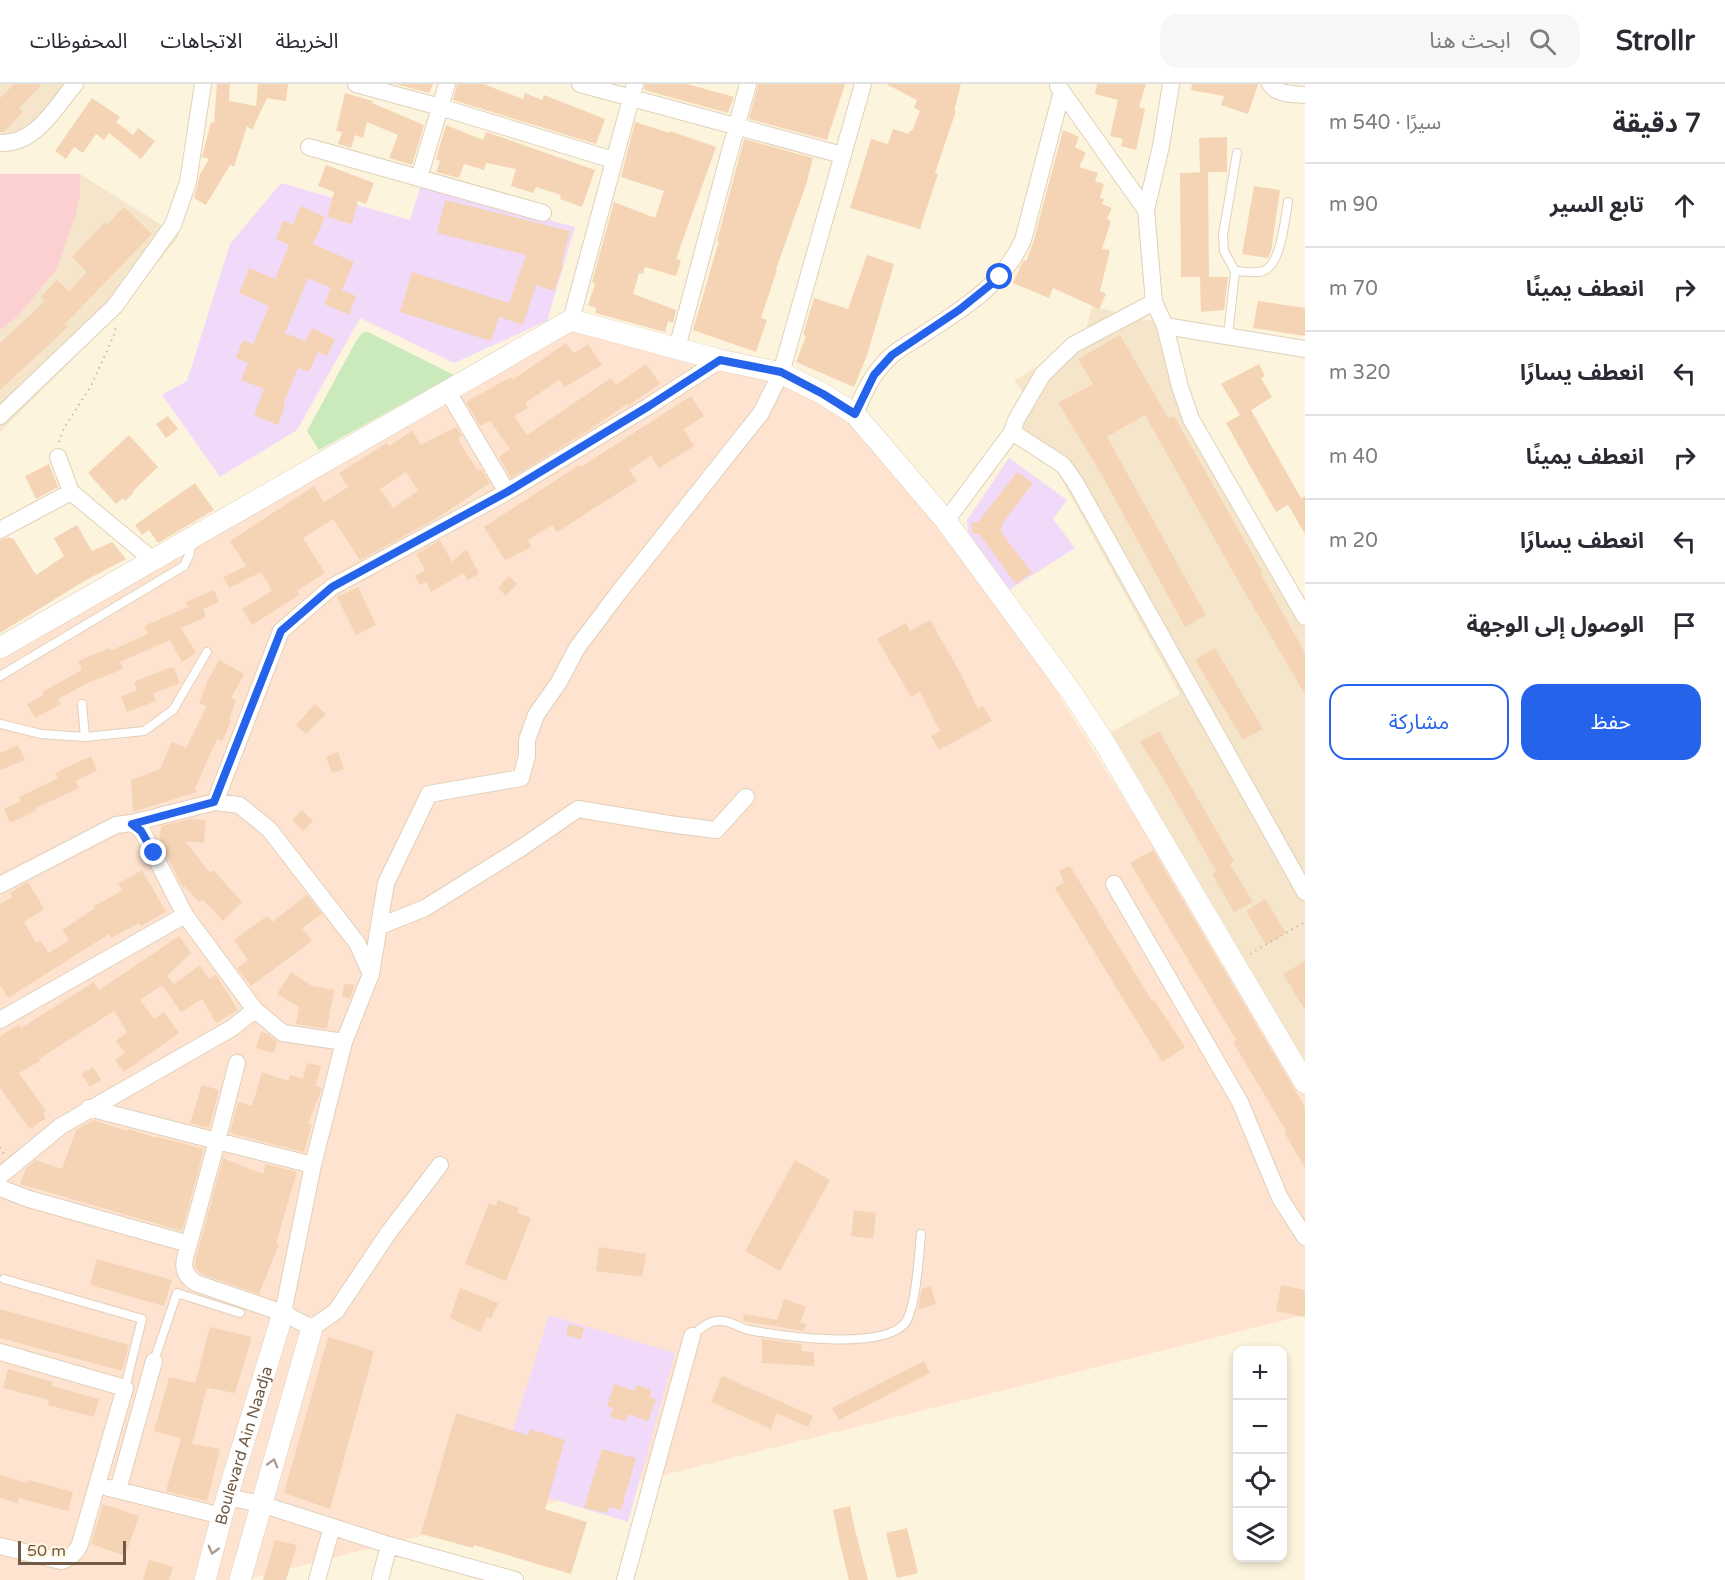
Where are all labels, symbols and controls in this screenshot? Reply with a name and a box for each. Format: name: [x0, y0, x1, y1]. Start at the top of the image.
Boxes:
search box: [1160, 14, 1580, 68]
text: Strollr: [1616, 24, 1695, 58]
icon: search: [1526, 25, 1559, 58]
text: ابحث هنا: [1429, 28, 1511, 54]
text: المحفوظات: [30, 29, 127, 54]
text: الاتجاهات: [160, 29, 242, 54]
text: الخريطة: [275, 29, 338, 54]
text: 7 دقيقة: [1612, 108, 1701, 139]
text: سيرًا · 540 m: [1329, 111, 1441, 135]
icon: ahead: [1668, 189, 1701, 222]
text: تابع السير: [1550, 192, 1644, 218]
text: 90 m: [1329, 193, 1378, 217]
route start: [986, 263, 1012, 289]
icon: right: [1668, 273, 1701, 306]
text: انعطف يمينًا: [1526, 276, 1644, 302]
text: 70 m: [1329, 277, 1378, 301]
icon: left: [1668, 357, 1701, 390]
text: انعطف يسارًا: [1520, 360, 1644, 386]
text: 320 m: [1329, 361, 1390, 385]
icon: right: [1668, 441, 1701, 474]
text: انعطف يمينًا: [1526, 444, 1644, 470]
text: 40 m: [1329, 445, 1378, 469]
icon: left: [1668, 525, 1701, 558]
text: انعطف يسارًا: [1520, 528, 1644, 554]
text: 20 m: [1329, 529, 1378, 553]
icon: arrive: [1668, 609, 1701, 642]
text: الوصول إلى الوجهة: [1466, 612, 1644, 638]
button: مشاركة: [1329, 684, 1509, 760]
button: حفظ: [1521, 684, 1701, 760]
route end: [140, 839, 166, 865]
map controls: [1233, 1346, 1287, 1562]
button: +: [1233, 1346, 1287, 1400]
street label: Boulevard Ain Naadja: [211, 1364, 277, 1527]
button: −: [1233, 1400, 1287, 1454]
button: locate: [1233, 1454, 1287, 1508]
one-way arrow: [266, 1458, 278, 1469]
button: layers: [1233, 1508, 1287, 1562]
scale bar: [18, 1538, 126, 1566]
text: 50 m: [27, 1541, 66, 1561]
one-way arrow: [208, 1544, 220, 1555]

